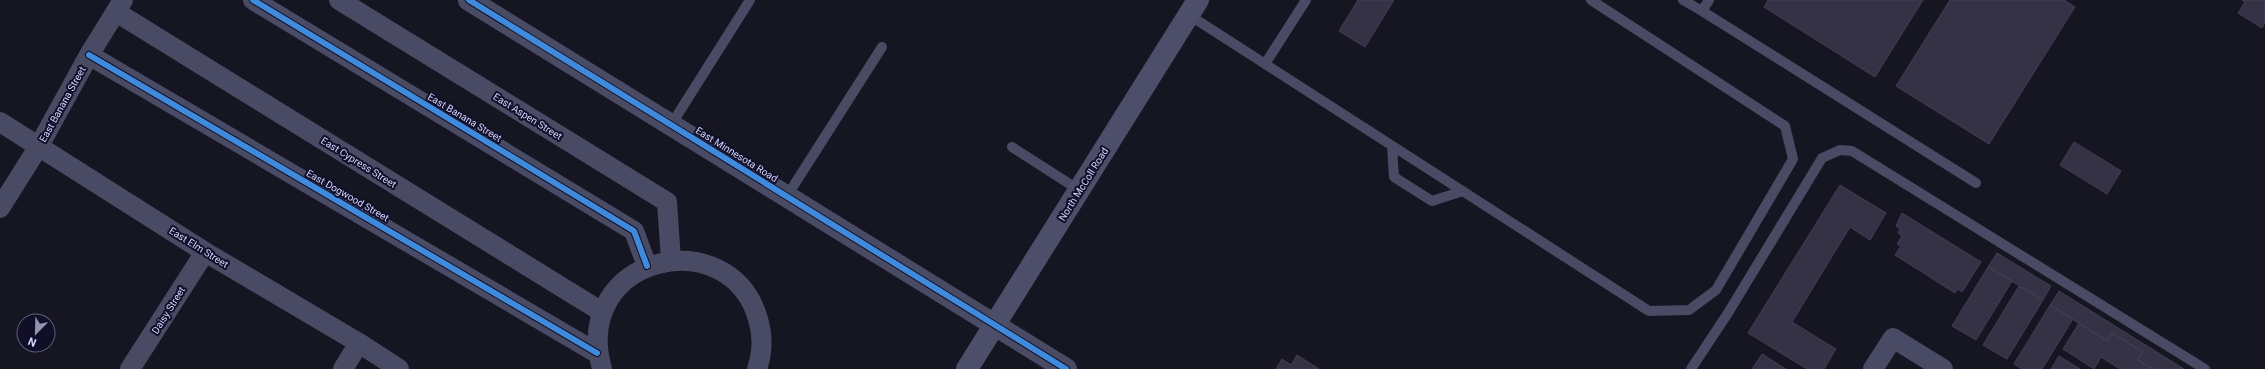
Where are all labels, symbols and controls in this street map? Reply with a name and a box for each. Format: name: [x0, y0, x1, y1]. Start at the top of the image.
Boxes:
street label: East Banana Street: [37, 65, 88, 144]
street label: East Banana Street: [426, 91, 504, 144]
street label: East Aspen Street: [491, 91, 564, 142]
street label: East Minnesota Road: [694, 125, 780, 184]
street label: East Cypress Street: [319, 135, 398, 190]
street label: North McColl Road: [1056, 146, 1110, 223]
street label: East Dogwood Street: [305, 167, 391, 224]
street label: East Elm Street: [167, 225, 230, 270]
street label: Daisy Street: [150, 285, 187, 336]
north arrow: [16, 313, 56, 353]
text: N: [26, 334, 38, 349]

